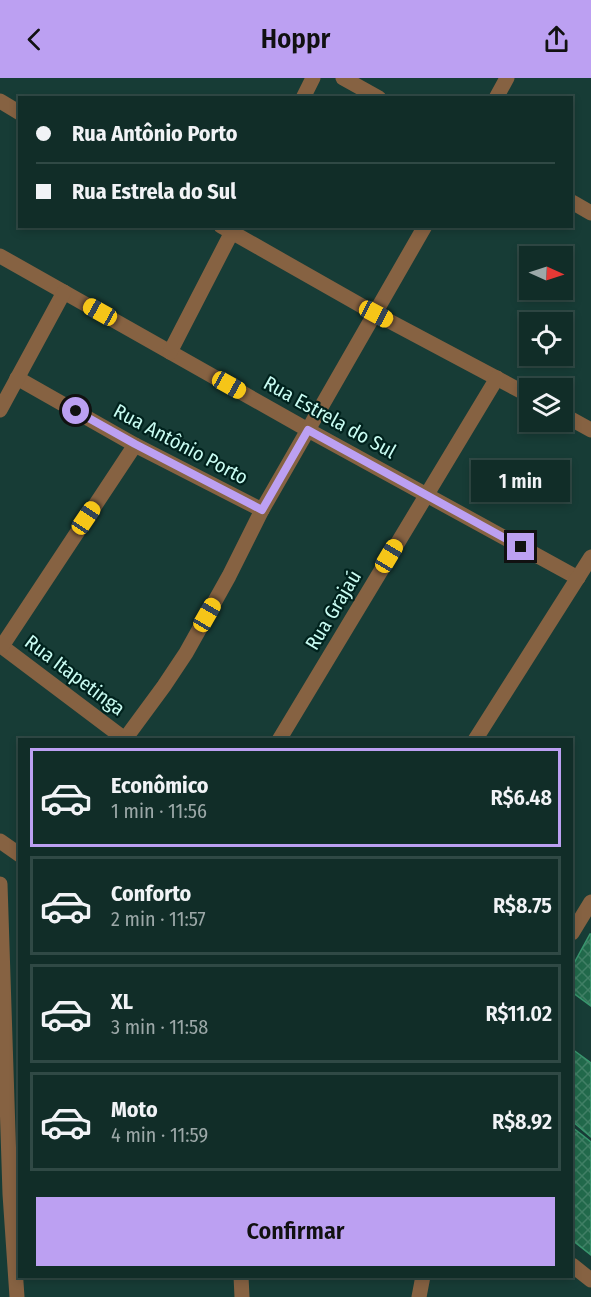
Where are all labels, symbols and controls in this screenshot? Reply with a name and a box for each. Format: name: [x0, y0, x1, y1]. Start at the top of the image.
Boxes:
icon: back: [18, 23, 51, 56]
text: Hoppr: [261, 23, 330, 55]
icon: share: [540, 23, 573, 56]
text: Rua Antônio Porto: [72, 120, 238, 147]
text: Rua Estrela do Sul: [72, 178, 236, 205]
north arrow: [519, 246, 573, 300]
map controls: [519, 246, 573, 432]
car: [80, 295, 120, 329]
car: [356, 298, 396, 330]
button: locate: [519, 312, 573, 366]
car: [209, 368, 249, 402]
street label: Rua Estrela do Sul: [260, 371, 400, 463]
button: layers: [519, 378, 573, 432]
route start: [62, 397, 89, 424]
street label: Rua Antônio Porto: [110, 399, 252, 489]
callout: 1 min: [472, 460, 570, 502]
text: 1 min: [499, 469, 542, 493]
car: [68, 498, 104, 538]
route end: [507, 533, 534, 560]
car: [372, 536, 406, 576]
street label: Rua Grajaú: [300, 566, 366, 654]
car: [190, 595, 224, 635]
street label: Rua Itapetinga: [20, 630, 130, 720]
icon: car: [39, 771, 93, 825]
text: Econômico: [111, 772, 209, 799]
text: R$6.48: [491, 784, 552, 811]
text: 1 min · 11:56: [111, 799, 207, 823]
icon: car: [39, 879, 93, 933]
text: Conforto: [111, 880, 191, 907]
text: R$8.75: [493, 892, 552, 919]
text: 2 min · 11:57: [111, 907, 206, 931]
icon: car: [39, 987, 93, 1041]
text: XL: [111, 988, 133, 1015]
text: R$11.02: [485, 1000, 552, 1027]
text: 3 min · 11:58: [111, 1015, 208, 1039]
icon: car: [39, 1095, 93, 1149]
text: Moto: [111, 1096, 158, 1123]
text: R$8.92: [492, 1108, 552, 1135]
text: 4 min · 11:59: [111, 1123, 208, 1147]
button: Confirmar: [36, 1197, 555, 1266]

